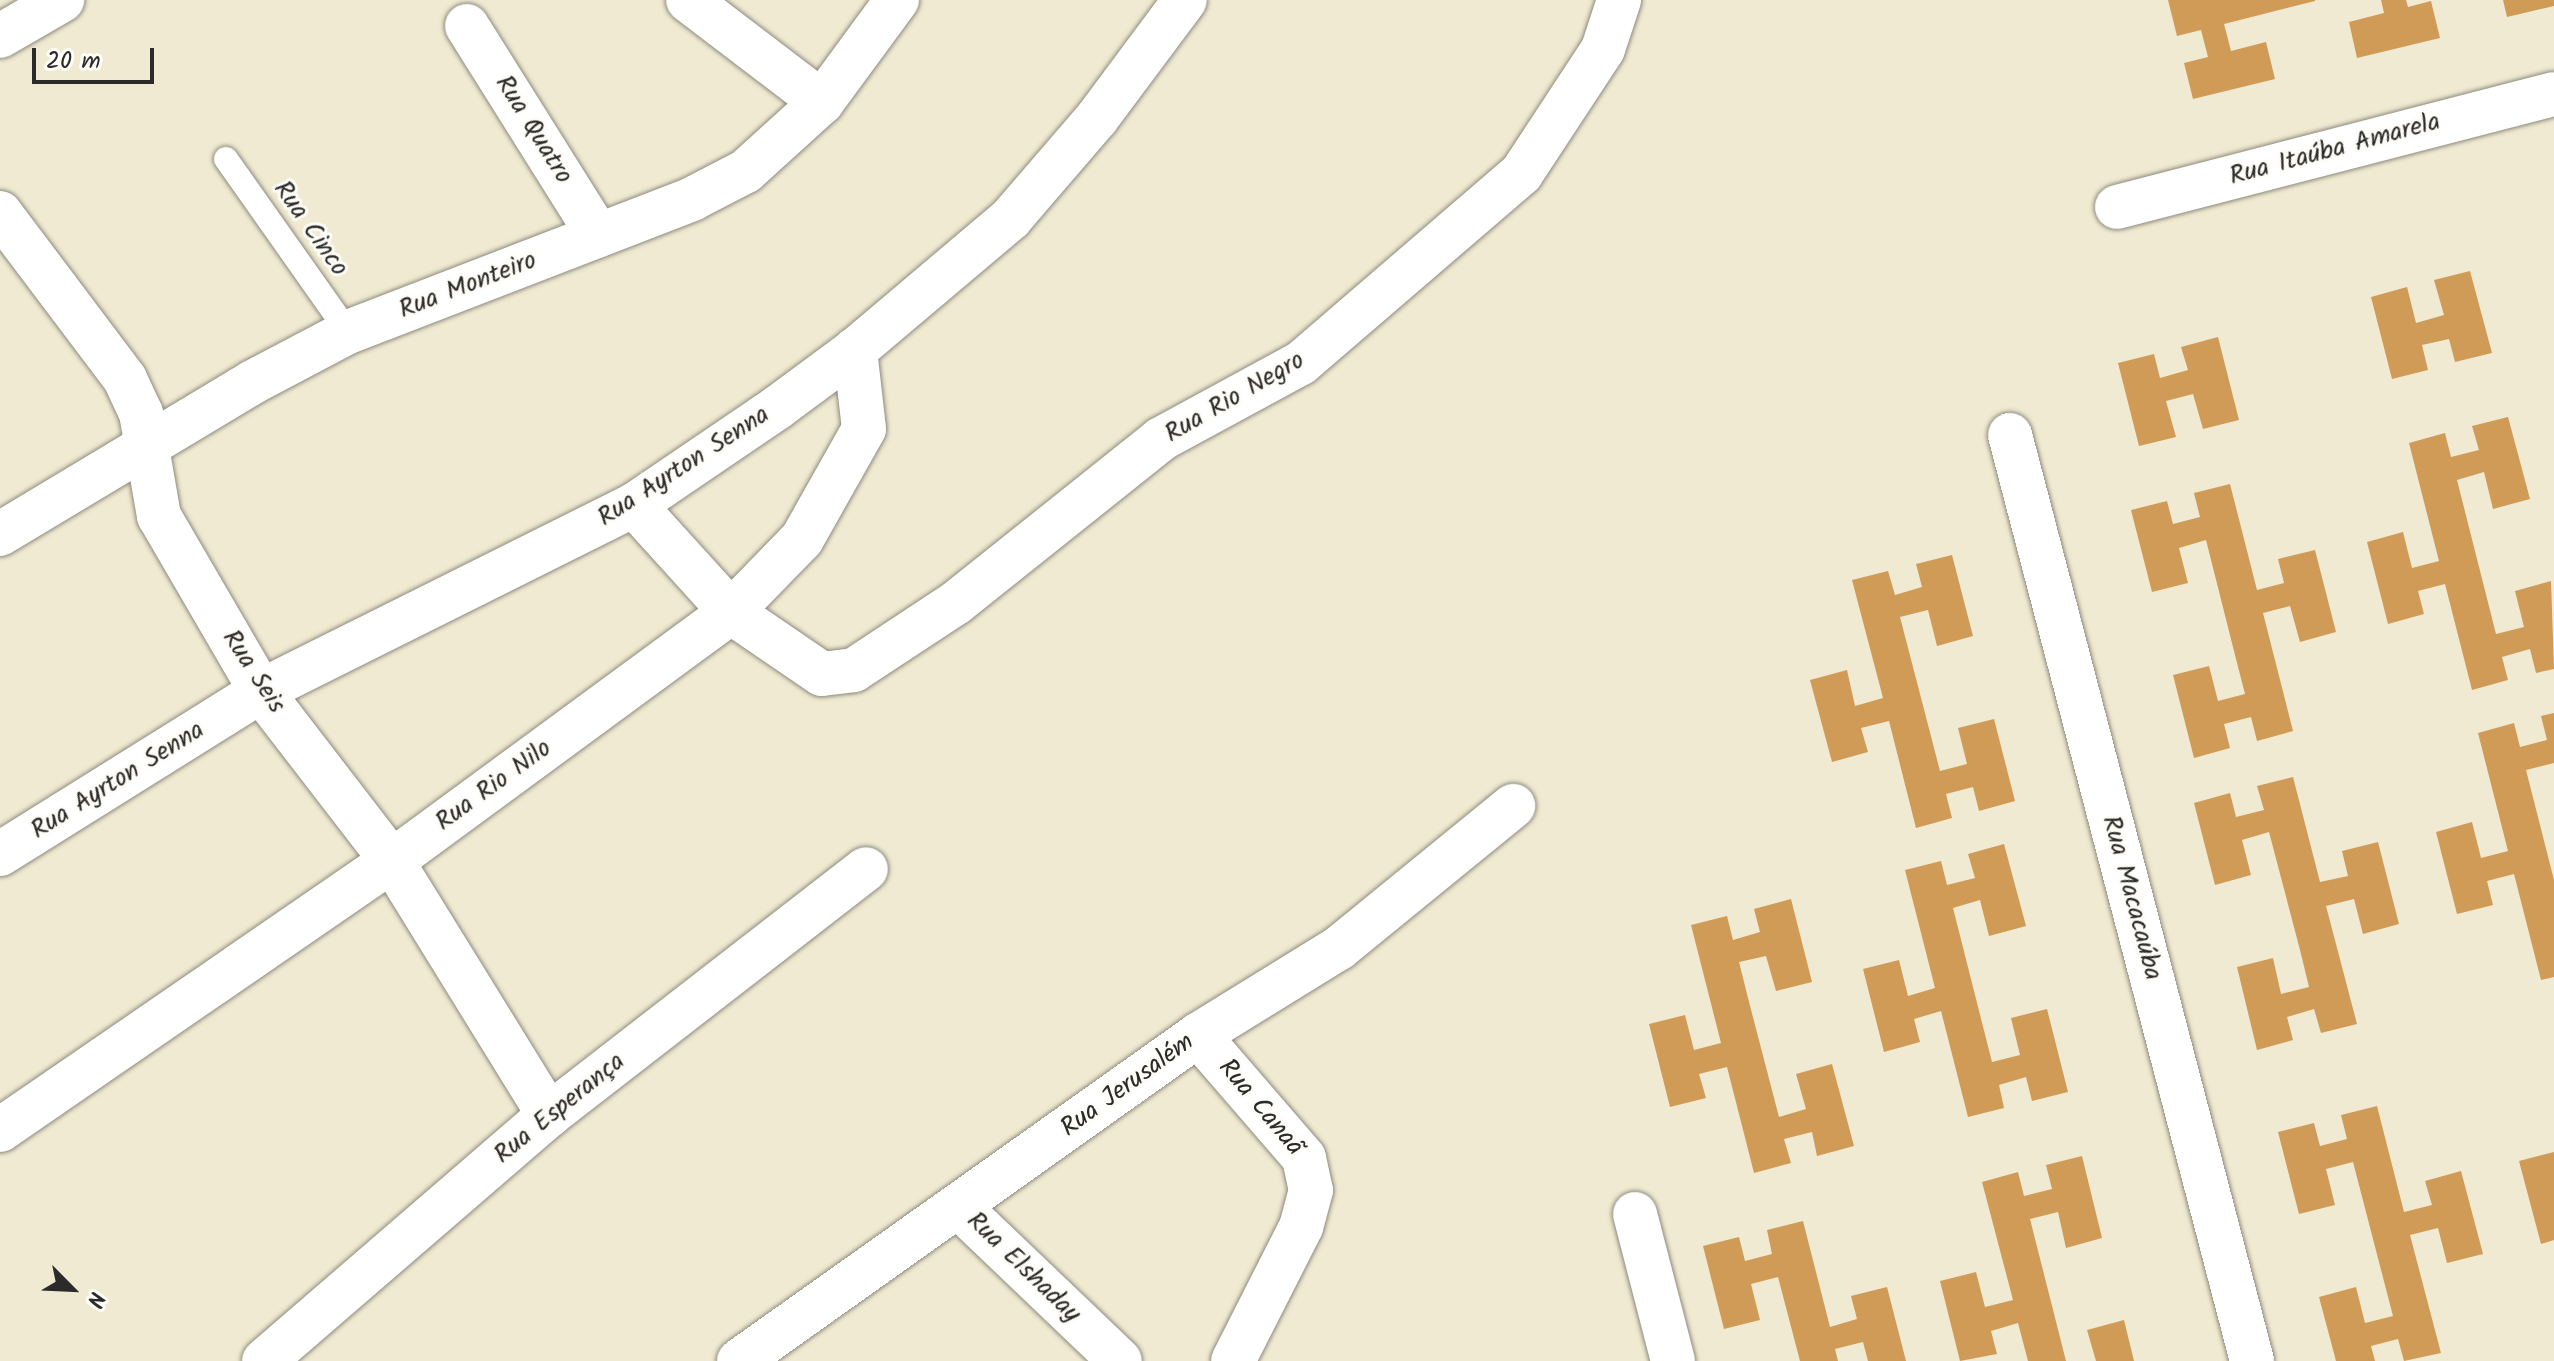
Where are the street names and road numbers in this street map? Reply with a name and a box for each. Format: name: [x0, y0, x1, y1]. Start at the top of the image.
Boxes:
street label: Rua Quatro: [487, 70, 579, 190]
street label: Rua Itaúba Amarela: [2226, 107, 2444, 193]
street label: Rua Cinco: [266, 175, 354, 283]
street label: Rua Monteiro: [395, 245, 541, 327]
street label: Rua Rio Negro: [1160, 346, 1310, 450]
street label: Rua Ayrton Senna: [592, 400, 776, 534]
street label: Rua Seis: [215, 624, 291, 720]
street label: Rua Ayrton Senna: [26, 715, 210, 847]
street label: Rua Rio Nilo: [430, 733, 558, 839]
street label: Rua Macacaúba: [2094, 812, 2168, 984]
street label: Rua Jerusalém: [1055, 1027, 1201, 1145]
street label: Rua Esperança: [488, 1047, 632, 1171]
street label: Rua Canaã: [1211, 1053, 1309, 1163]
street label: Rua Elshaday: [959, 1206, 1087, 1330]

